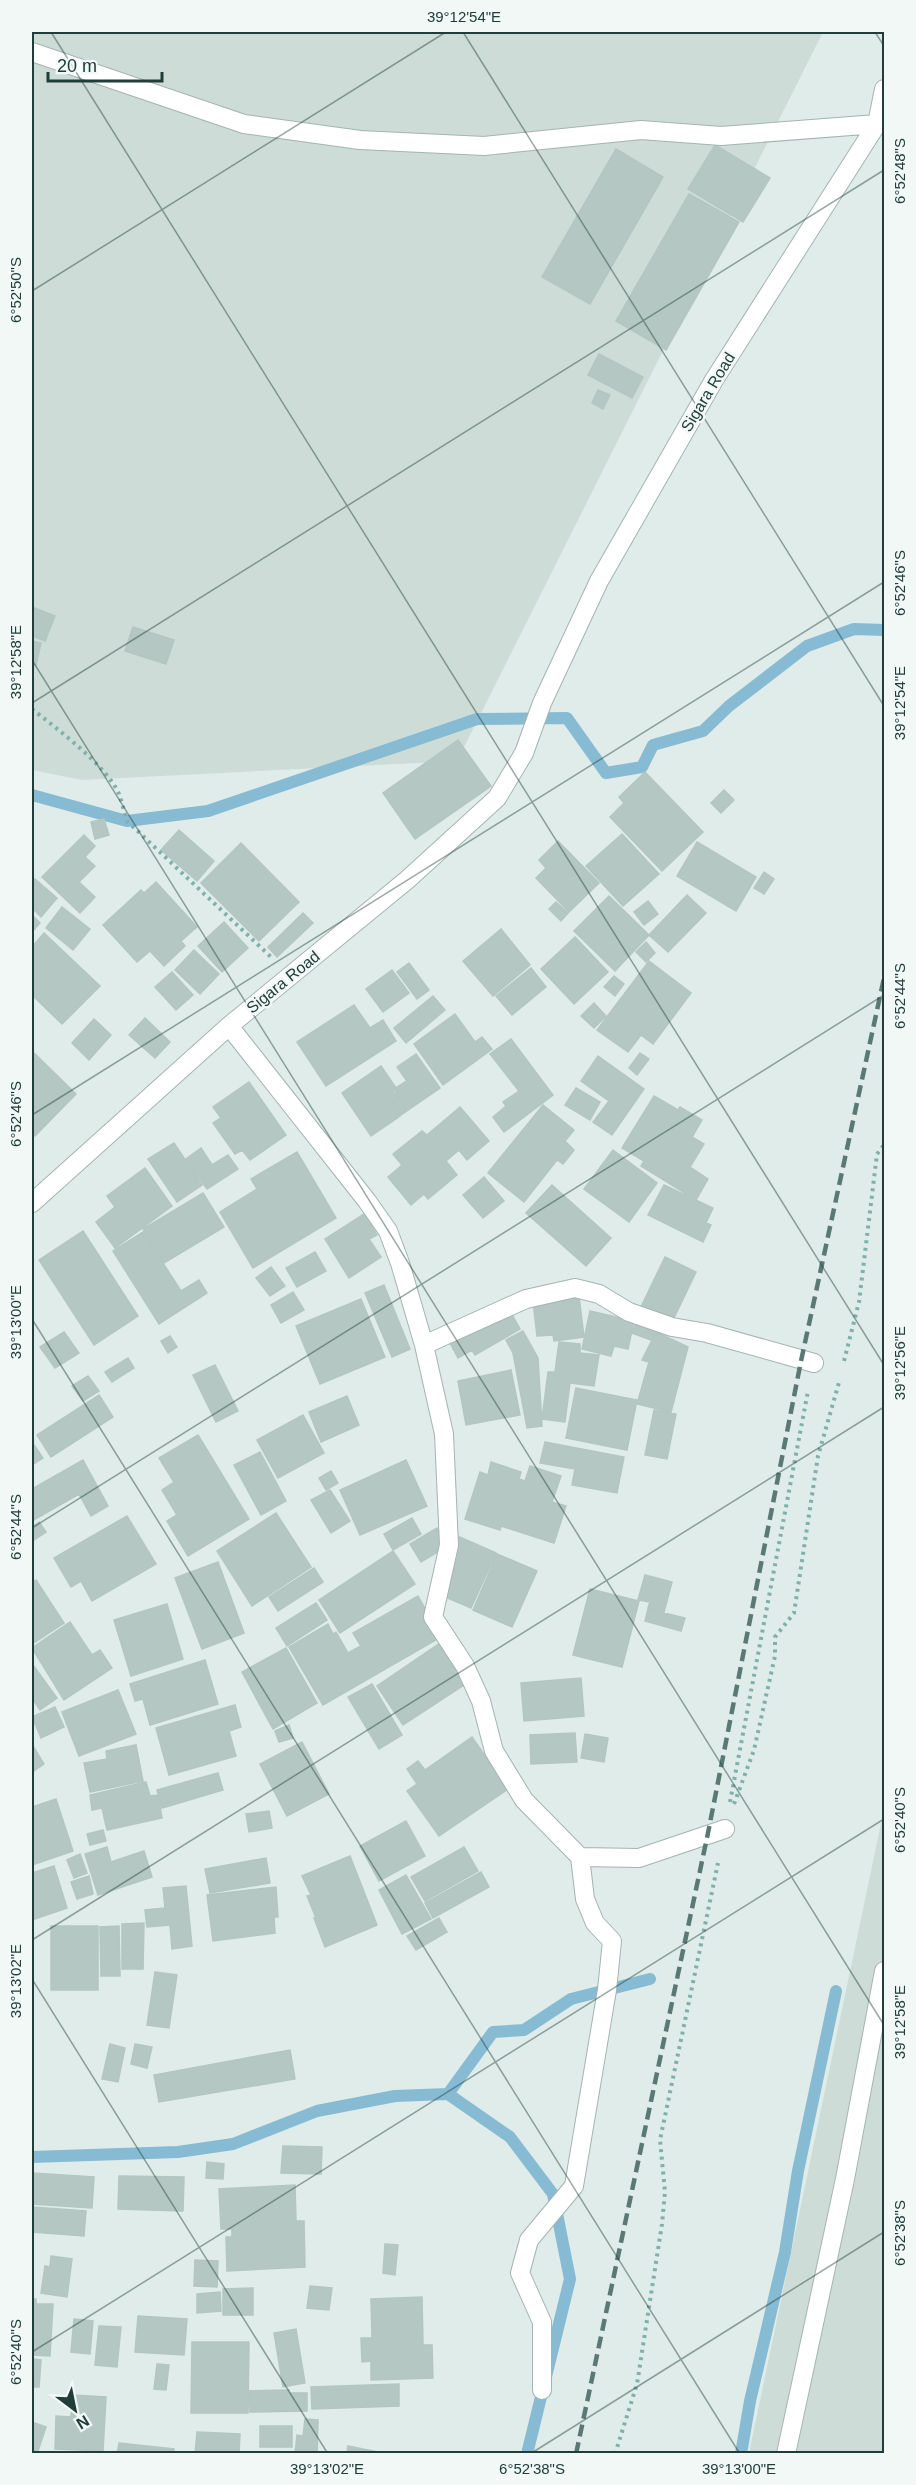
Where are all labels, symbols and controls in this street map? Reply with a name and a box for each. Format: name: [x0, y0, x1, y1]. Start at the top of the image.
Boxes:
text: 39°12'54"E: [427, 8, 501, 25]
scale bar: [48, 45, 162, 83]
text: 20 m: [57, 56, 97, 76]
text: 6°52'48"S: [891, 138, 908, 204]
text: 6°52'50"S: [7, 257, 24, 323]
street label: Sigara Road: [678, 349, 738, 435]
text: 6°52'46"S: [891, 550, 908, 616]
text: 39°12'58"E: [7, 625, 24, 699]
text: 39°12'54"E: [891, 666, 908, 740]
street label: Sigara Road: [243, 947, 323, 1017]
text: 6°52'44"S: [891, 963, 908, 1029]
text: 6°52'46"S: [7, 1081, 24, 1147]
text: 39°13'00"E: [7, 1285, 24, 1359]
text: 39°12'56"E: [891, 1326, 908, 1400]
text: 6°52'44"S: [7, 1494, 24, 1560]
text: 6°52'40"S: [891, 1787, 908, 1853]
text: 39°13'02"E: [7, 1944, 24, 2018]
text: 39°12'58"E: [891, 1985, 908, 2059]
text: 6°52'38"S: [891, 2200, 908, 2266]
text: 6°52'40"S: [7, 2319, 24, 2385]
north arrow: [45, 2380, 105, 2440]
text: N: [73, 2412, 92, 2433]
text: 39°13'02"E: [290, 2460, 364, 2477]
text: 6°52'38"S: [499, 2460, 565, 2477]
text: 39°13'00"E: [702, 2460, 776, 2477]

